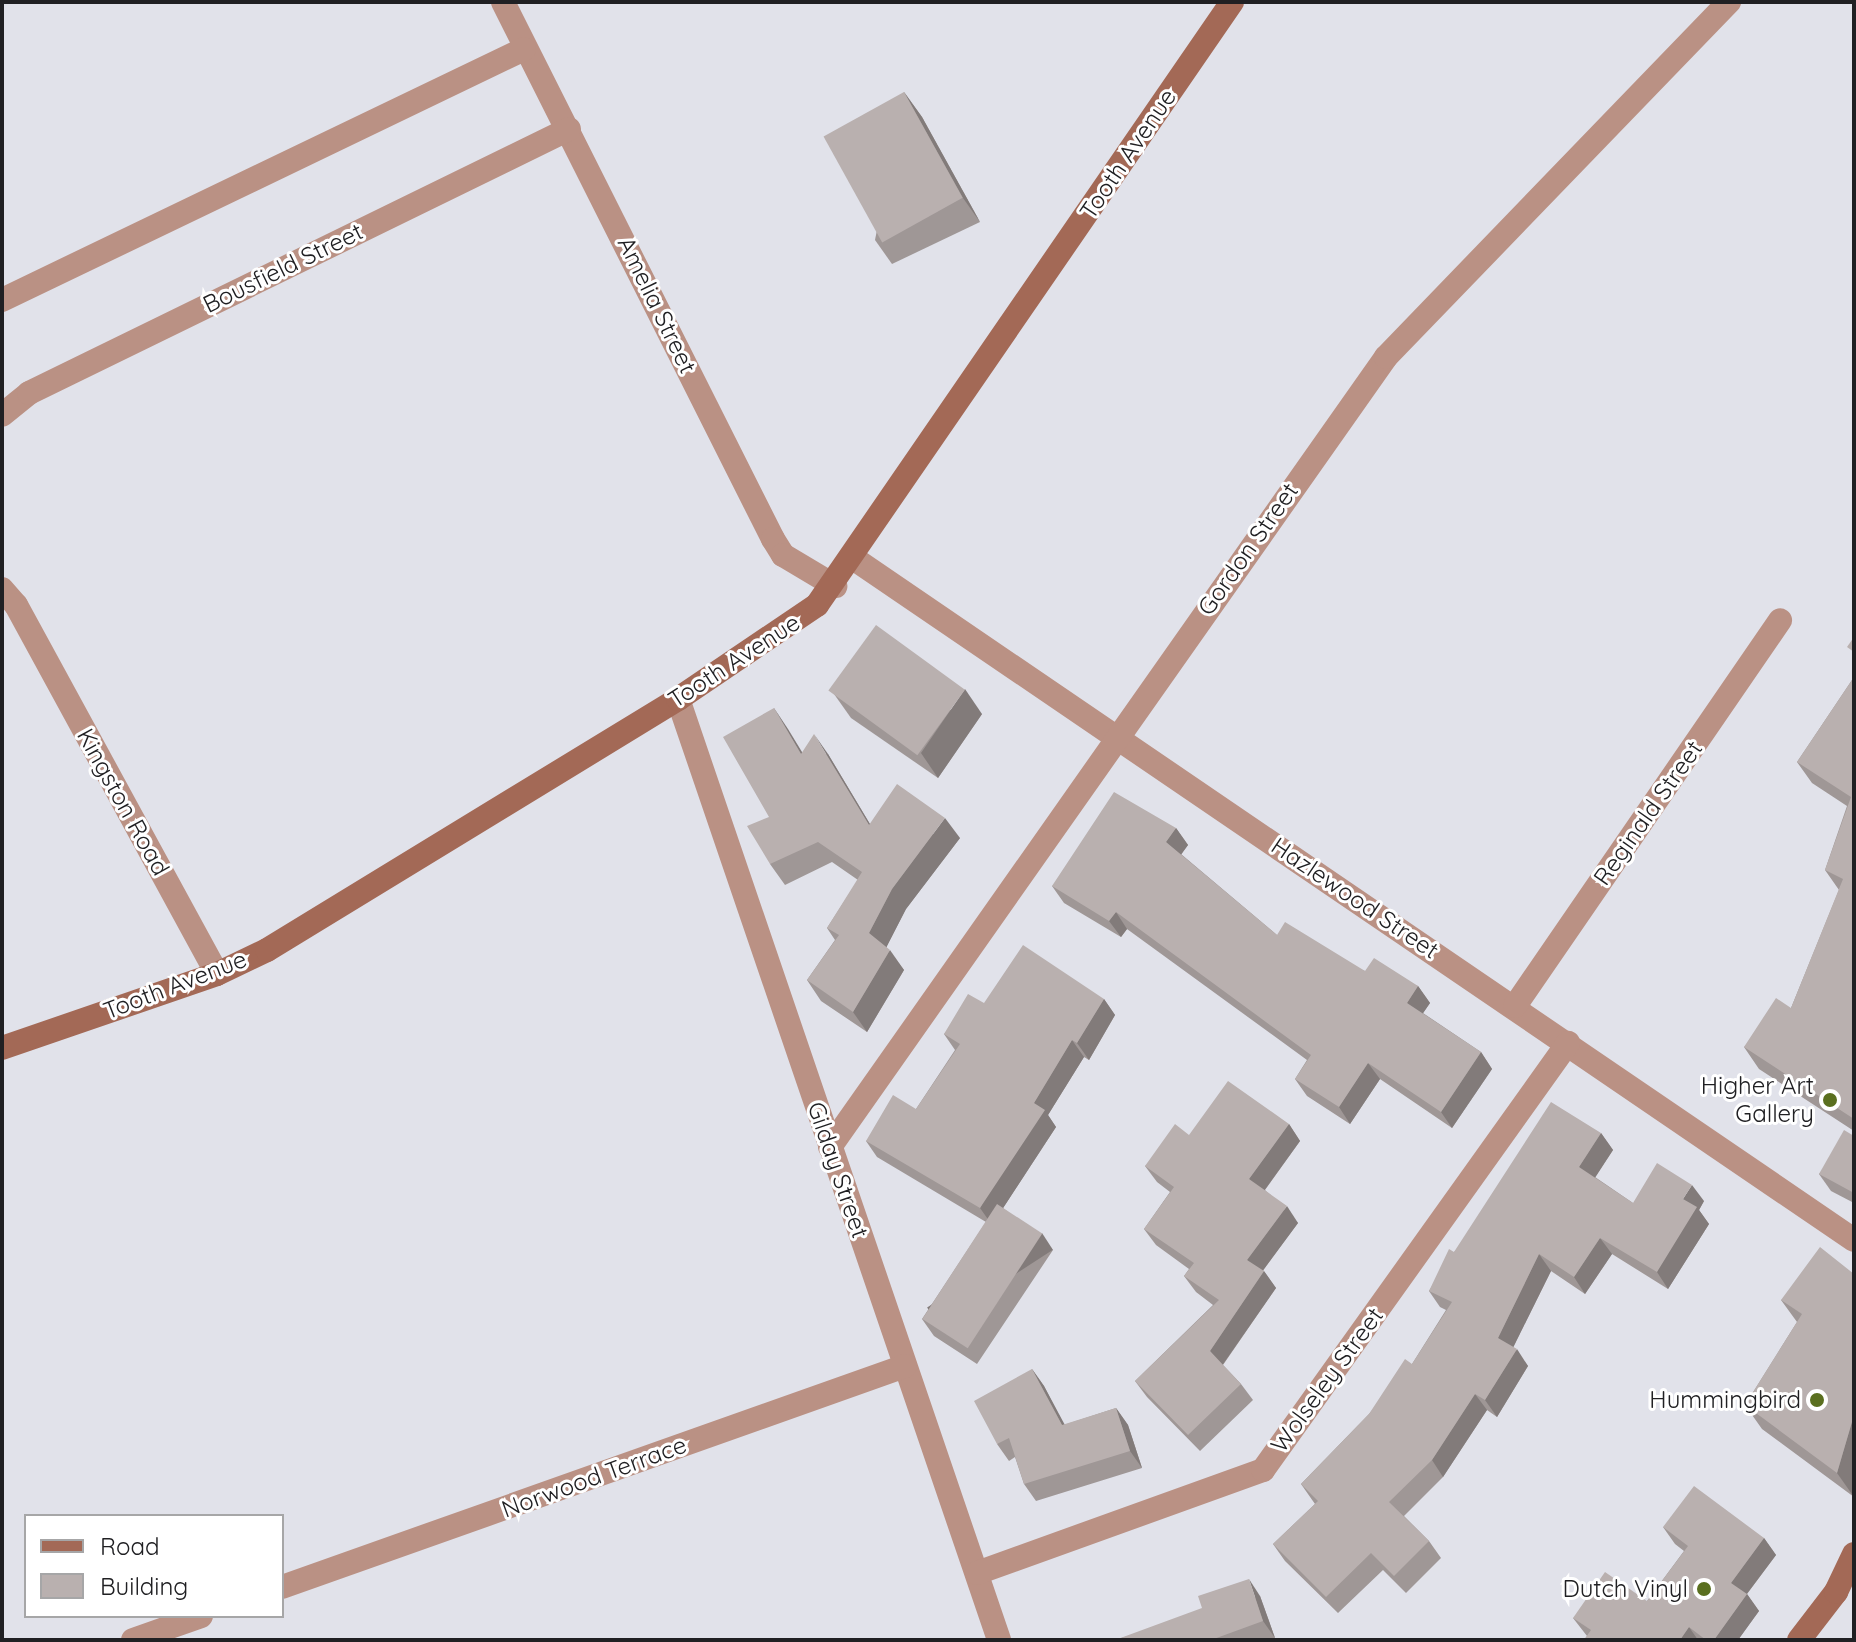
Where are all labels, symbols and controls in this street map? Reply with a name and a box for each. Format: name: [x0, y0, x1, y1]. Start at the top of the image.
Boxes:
street label: Tooth Avenue: [1074, 83, 1182, 225]
street label: Bousfield Street: [198, 217, 368, 319]
street label: Amelia Street: [612, 232, 702, 378]
street label: Gordon Street: [1192, 477, 1304, 621]
street label: Tooth Avenue: [663, 608, 805, 714]
street label: Kingston Road: [71, 723, 175, 881]
street label: Reginald Street: [1587, 735, 1709, 891]
street label: Hazlewood Street: [1266, 831, 1444, 965]
street label: Tooth Avenue: [99, 944, 251, 1026]
place label: Higher Art Gallery: [1701, 1072, 1814, 1128]
marker: Higher Art Gallery: [1821, 1091, 1839, 1109]
street label: Gilday Street: [801, 1098, 875, 1242]
street label: Wolseley Street: [1265, 1302, 1389, 1458]
place label: Hummingbird: [1649, 1386, 1801, 1414]
marker: Hummingbird: [1808, 1391, 1826, 1409]
street label: Norwood Terrace: [498, 1430, 690, 1524]
legend: [24, 1514, 284, 1618]
text: Road: [100, 1531, 160, 1561]
text: Building: [100, 1571, 188, 1601]
place label: Dutch Vinyl: [1562, 1575, 1688, 1603]
marker: Dutch Vinyl: [1695, 1580, 1713, 1598]

